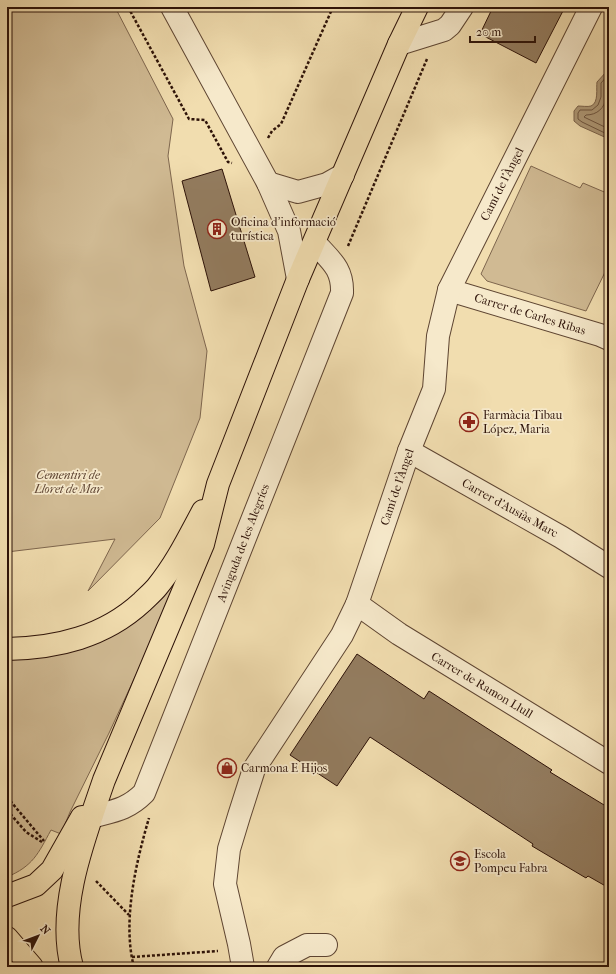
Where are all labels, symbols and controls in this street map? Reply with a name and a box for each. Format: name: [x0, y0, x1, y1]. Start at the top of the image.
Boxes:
scale bar: [470, 18, 535, 44]
text: 20 m: [476, 25, 501, 39]
street label: Camí de l'Àngel: [477, 144, 527, 223]
place label: Oficina d'informació turística: [231, 215, 336, 243]
building icon: Oficina d'informació turística: [206, 218, 228, 240]
street label: Carrer de Carles Ribas: [473, 290, 588, 338]
place label: Farmàcia Tibau López, Maria: [483, 408, 563, 436]
pharmacy icon: Farmàcia Tibau López, Maria: [458, 411, 480, 433]
street label: Camí de l'Àngel: [376, 446, 417, 527]
park label: Cementiri de Lloret de Mar: [33, 468, 103, 496]
street label: Carrer d'Ausiàs Marc: [459, 476, 561, 540]
street label: Avinguda de les Alegríes: [214, 481, 272, 605]
street label: Carrer de Ramon Llull: [429, 649, 536, 721]
shop icon: Carmona E Hijos: [216, 757, 238, 779]
place label: Carmona E Hijos: [241, 761, 328, 775]
place label: Escola Pompeu Fabra: [474, 847, 548, 875]
school or university icon: Escola Pompeu Fabra: [449, 850, 471, 872]
north arrow: [18, 916, 58, 956]
text: N: [37, 922, 53, 938]

